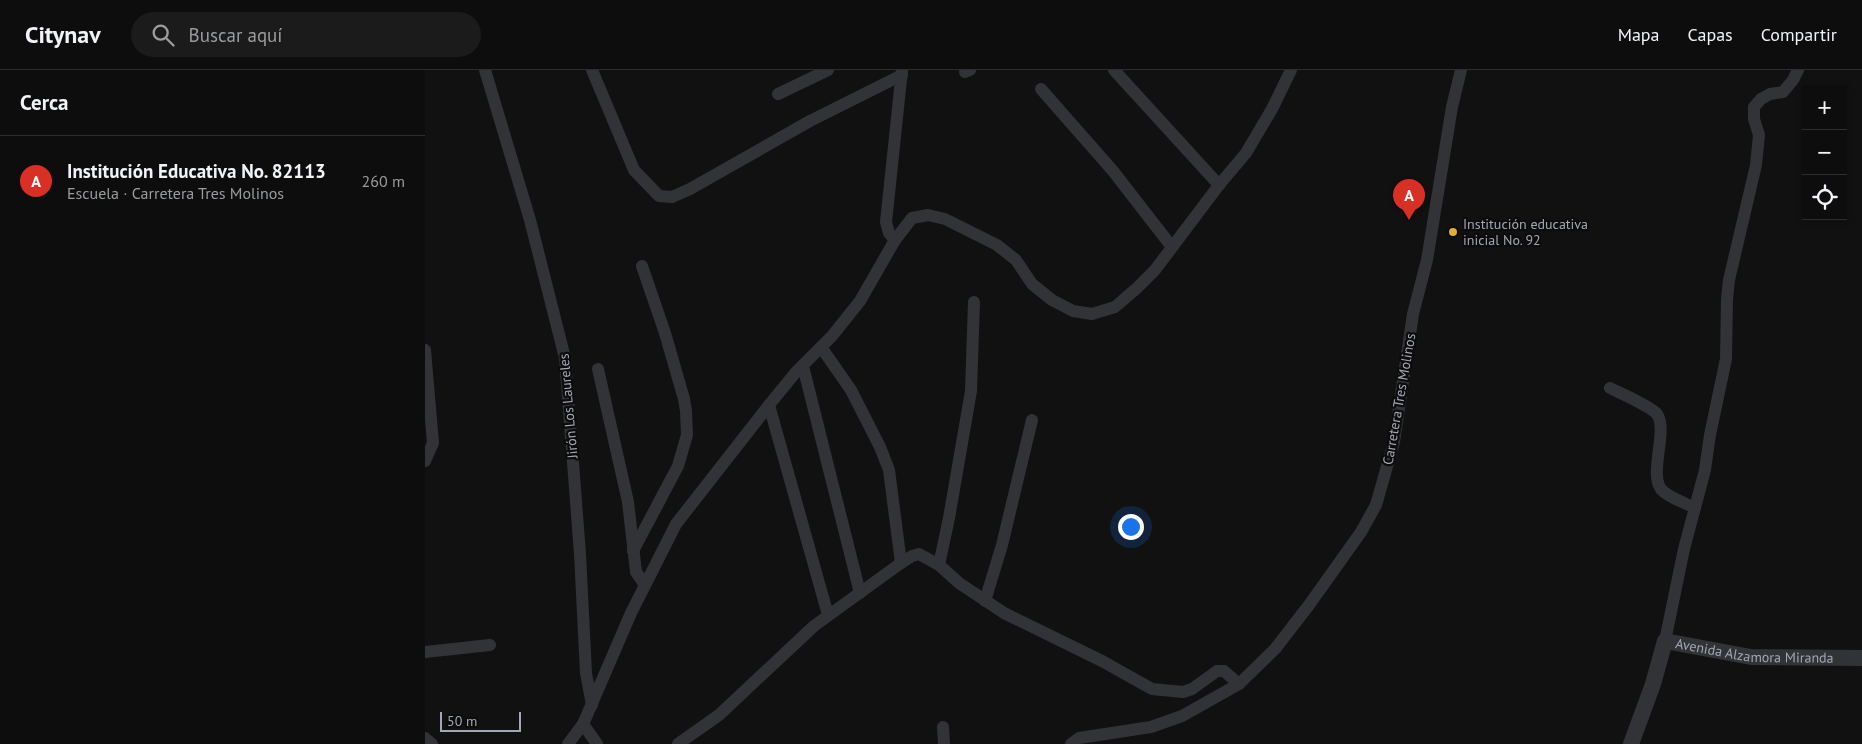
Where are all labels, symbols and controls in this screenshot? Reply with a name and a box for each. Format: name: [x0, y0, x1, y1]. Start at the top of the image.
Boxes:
search box: [131, 12, 481, 57]
text: Citynav: [25, 19, 101, 50]
icon: search: [149, 21, 177, 49]
text: Buscar aquí: [189, 23, 282, 47]
text: Mapa: [1618, 23, 1660, 46]
text: Capas: [1688, 23, 1733, 46]
text: Compartir: [1761, 23, 1837, 46]
map controls: [1802, 85, 1847, 220]
button: +: [1802, 85, 1847, 130]
text: Cerca: [20, 89, 69, 116]
button: −: [1802, 130, 1847, 175]
text: Institución Educativa No. 82113: [67, 159, 326, 183]
text: A: [31, 171, 41, 191]
text: 260 m: [362, 171, 405, 191]
button: locate: [1802, 175, 1847, 220]
pin: A: [1393, 179, 1425, 220]
text: Escuela · Carretera Tres Molinos: [67, 183, 284, 203]
place label: Institución educativa inicial No. 92: [1463, 215, 1588, 249]
marker: Institución educativa inicial No. 92: [1447, 226, 1459, 238]
street label: Carretera Tres Molinos: [1379, 332, 1419, 466]
street label: Jirón Los Laureles: [554, 353, 582, 460]
your location: [1118, 514, 1144, 540]
street label: Avenida Alzamora Miranda: [1674, 634, 1834, 667]
scale bar: [440, 709, 521, 732]
text: 50 m: [447, 712, 477, 730]

